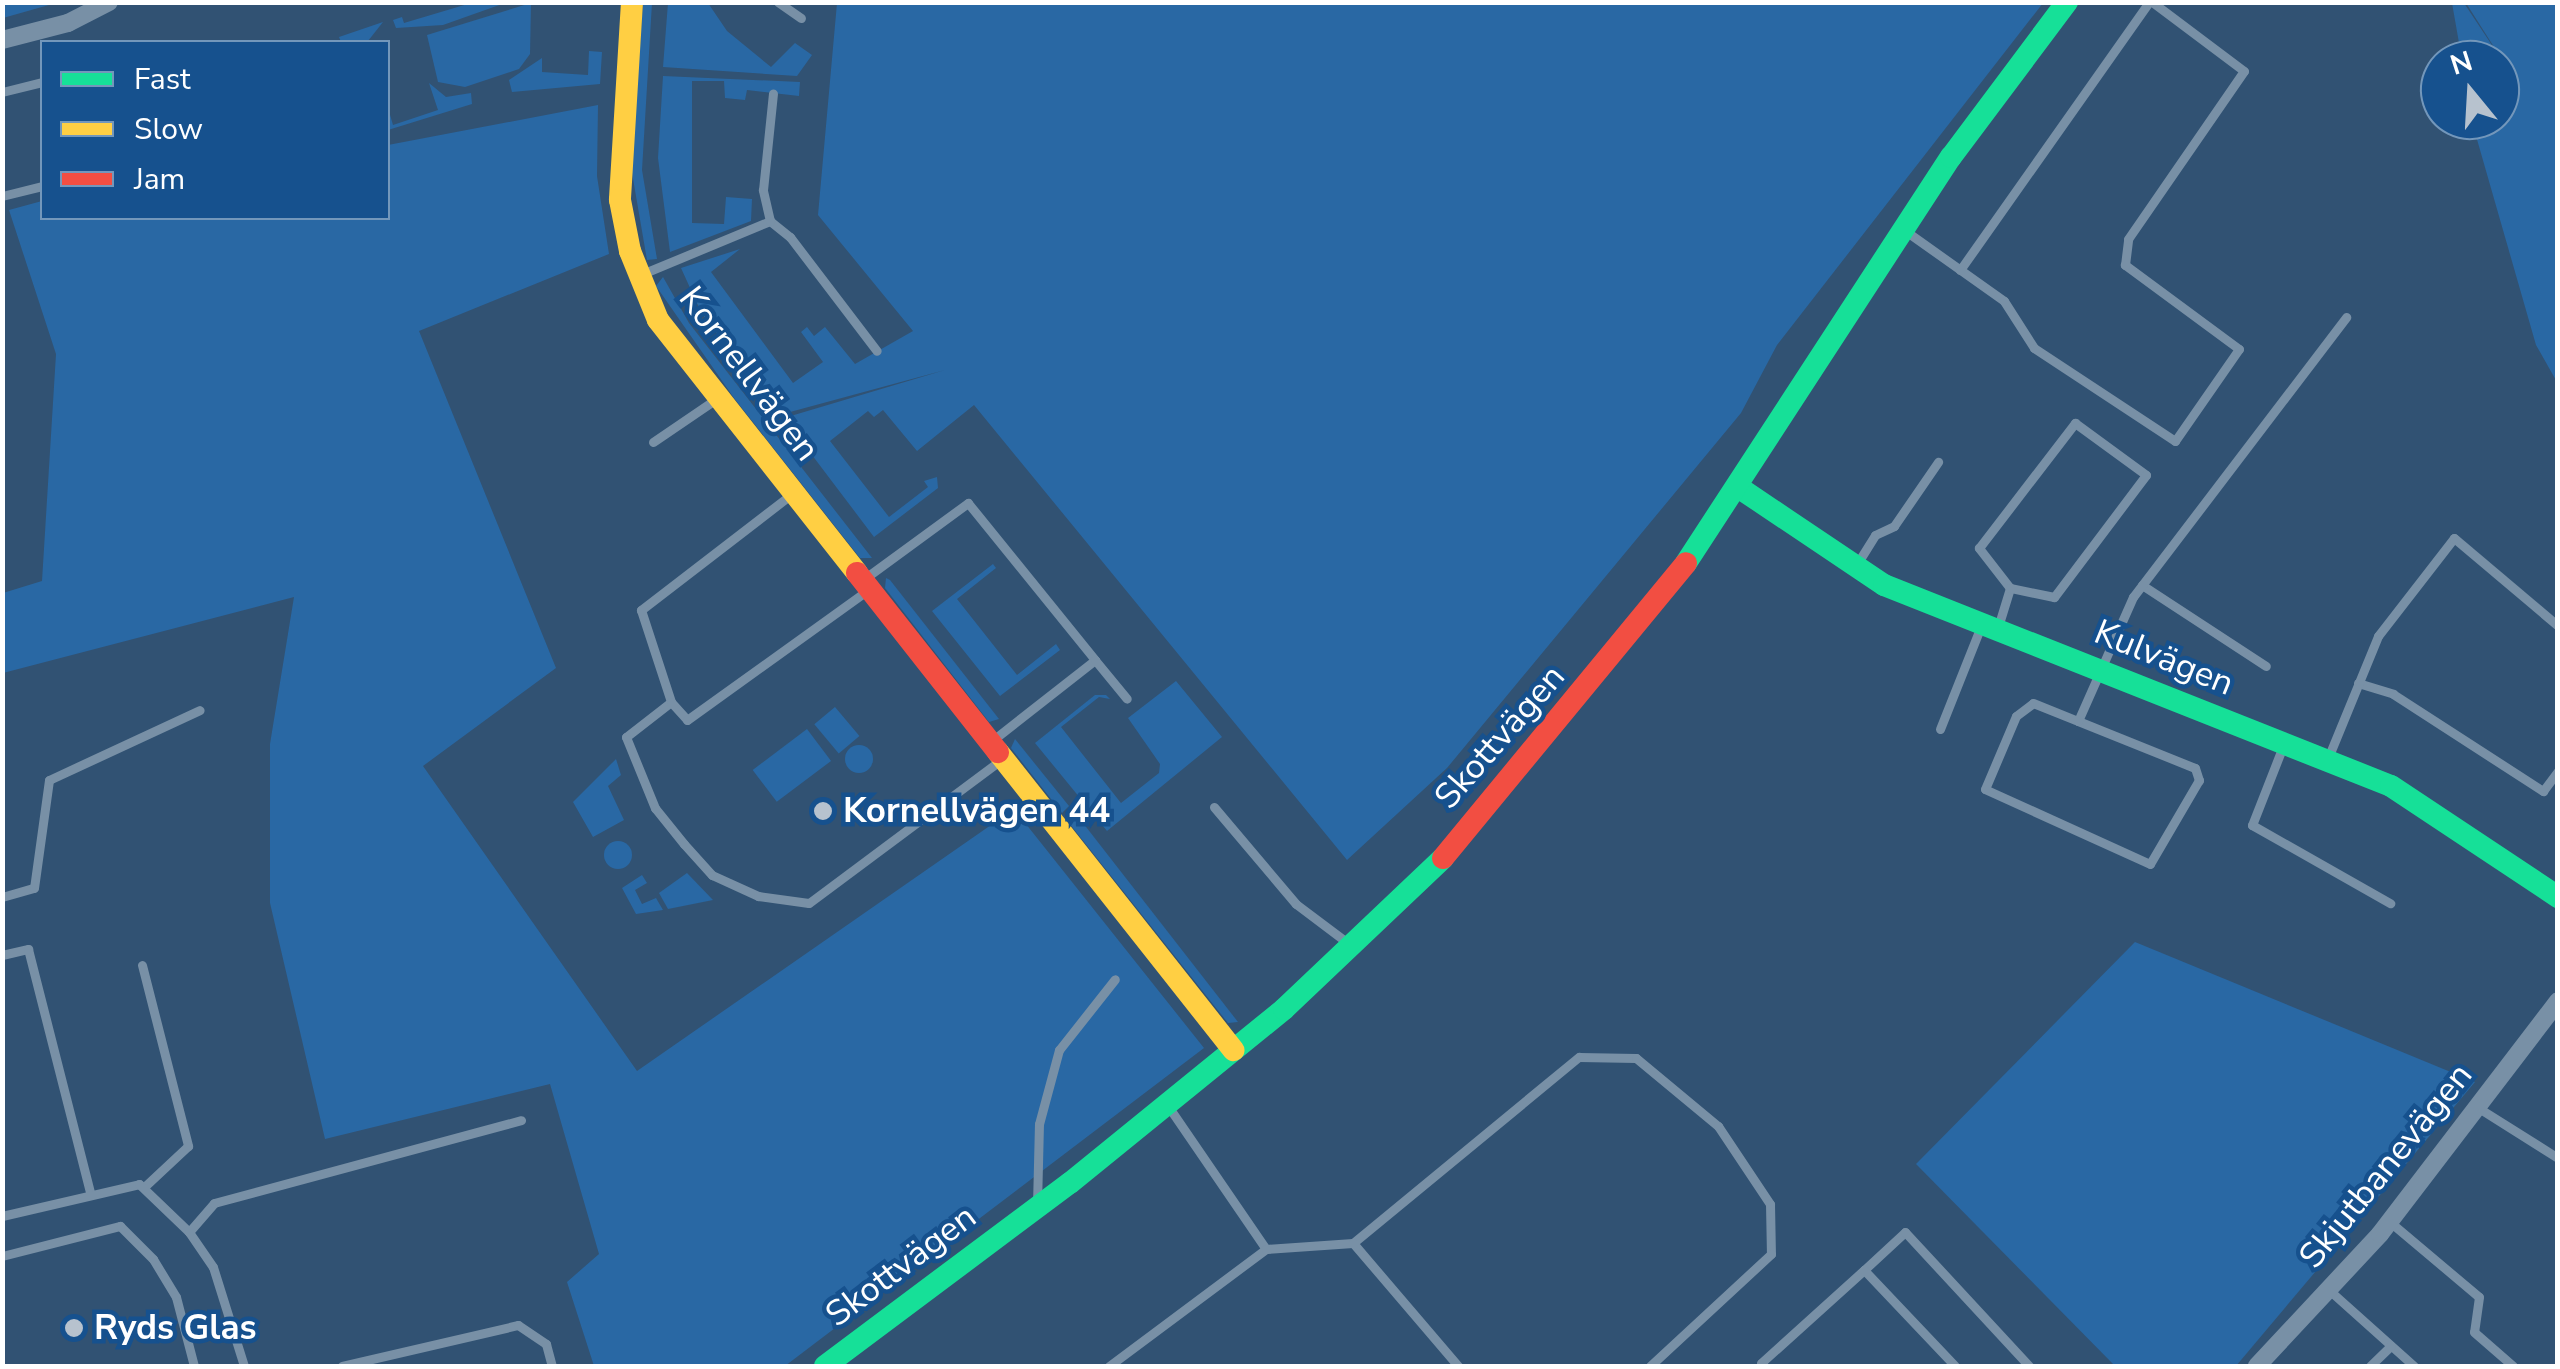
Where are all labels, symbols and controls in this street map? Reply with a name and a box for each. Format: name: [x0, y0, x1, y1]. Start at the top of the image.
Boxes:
legend: [40, 40, 390, 220]
north arrow: [2420, 40, 2520, 140]
text: N: [2446, 42, 2477, 85]
text: Fast: [134, 59, 191, 100]
text: Slow: [134, 109, 203, 150]
text: Jam: [134, 159, 185, 200]
street label: Kornellvägen: [670, 278, 828, 470]
street label: Kulvägen: [2088, 611, 2240, 705]
street label: Skottvägen: [1426, 656, 1574, 818]
place label: Kornellvägen 44: [843, 790, 1110, 832]
marker: Kornellvägen 44: [812, 800, 834, 822]
street label: Skjutbanevägen: [2291, 1055, 2481, 1277]
street label: Skottvägen: [818, 1196, 984, 1336]
place label: Ryds Glas: [94, 1307, 257, 1349]
marker: Ryds Glas: [63, 1317, 85, 1339]

